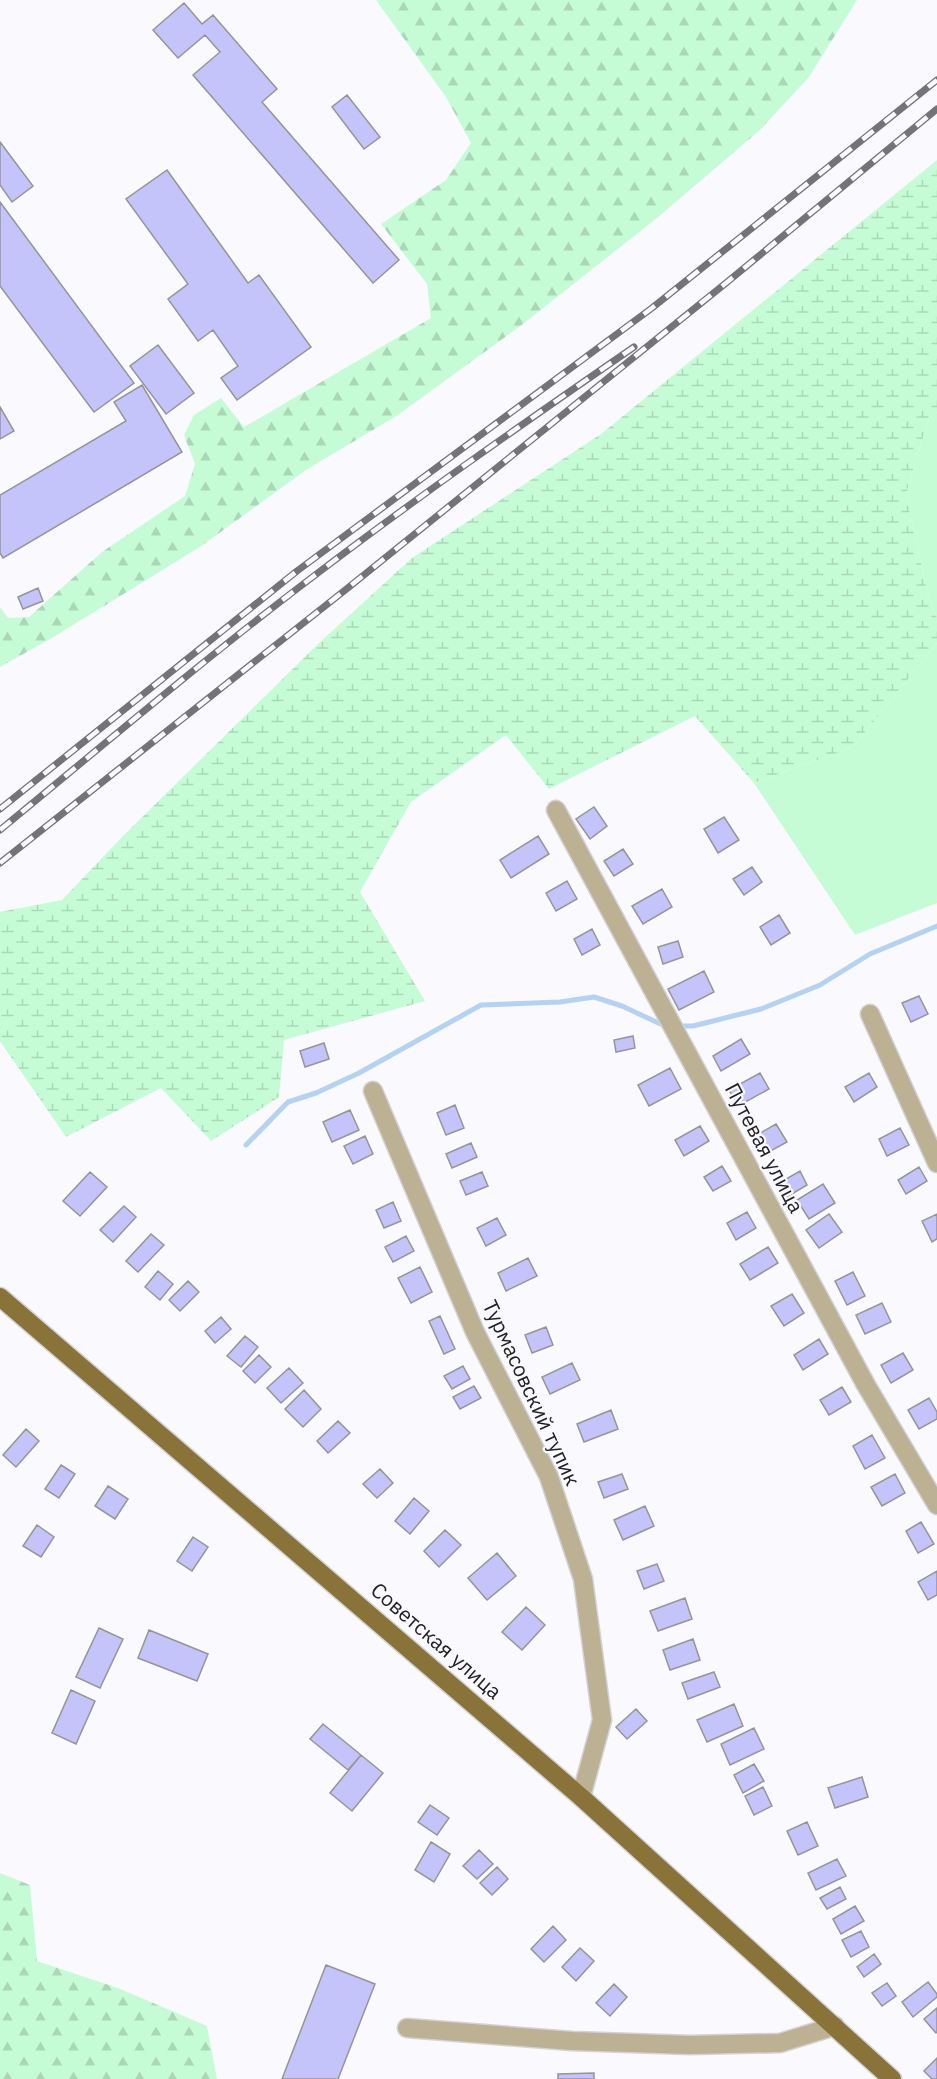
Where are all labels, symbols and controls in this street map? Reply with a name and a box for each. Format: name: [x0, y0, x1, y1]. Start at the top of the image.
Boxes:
street label: Путевая улица: [719, 1078, 811, 1217]
street label: Турмасовский тупик: [477, 1295, 587, 1490]
street label: Советская улица: [365, 1576, 508, 1705]

